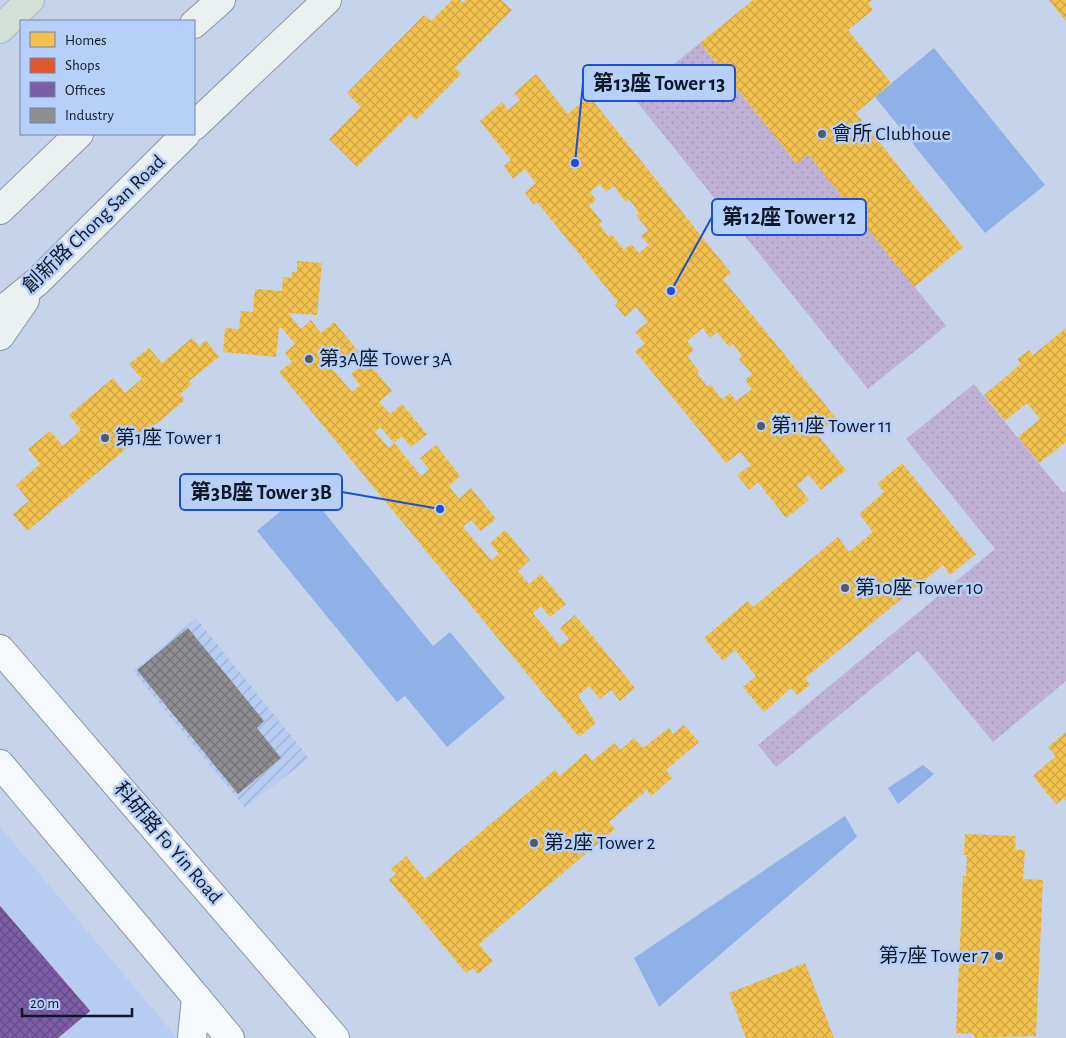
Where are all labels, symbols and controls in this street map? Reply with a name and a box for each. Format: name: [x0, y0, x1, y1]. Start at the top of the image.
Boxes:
legend: [20, 20, 195, 135]
text: Homes: [65, 33, 107, 48]
text: Shops: [65, 58, 100, 73]
callout: 第13座 Tower 13: [583, 65, 735, 101]
text: 第13座 Tower 13: [593, 71, 725, 94]
text: Offices: [65, 83, 106, 98]
text: Industry: [65, 108, 114, 123]
place label: 會所 Clubhoue: [832, 123, 951, 144]
marker: 會所 Clubhoue: [816, 128, 828, 140]
street label: 創新路 Chong San Road: [18, 150, 169, 297]
callout: 第12座 Tower 12: [712, 199, 866, 235]
text: 第12座 Tower 12: [722, 205, 856, 228]
place label: 第3A座 Tower 3A: [319, 348, 453, 369]
marker: 第3A座 Tower 3A: [303, 353, 315, 365]
place label: 第11座 Tower 11: [771, 415, 892, 436]
marker: 第11座 Tower 11: [755, 420, 767, 432]
place label: 第1座 Tower 1: [115, 427, 222, 448]
marker: 第1座 Tower 1: [99, 432, 111, 444]
callout: 第3B座 Tower 3B: [180, 474, 342, 510]
text: 第3B座 Tower 3B: [190, 480, 332, 503]
place label: 第10座 Tower 10: [855, 577, 983, 598]
marker: 第10座 Tower 10: [839, 582, 851, 594]
street label: 科研路 Fo Yin Road: [110, 778, 226, 907]
place label: 第2座 Tower 2: [544, 832, 656, 853]
marker: 第2座 Tower 2: [528, 837, 540, 849]
place label: 第7座 Tower 7: [879, 945, 989, 966]
marker: 第7座 Tower 7: [993, 950, 1005, 962]
scale bar: [22, 986, 132, 1018]
text: 20 m: [30, 996, 59, 1011]

